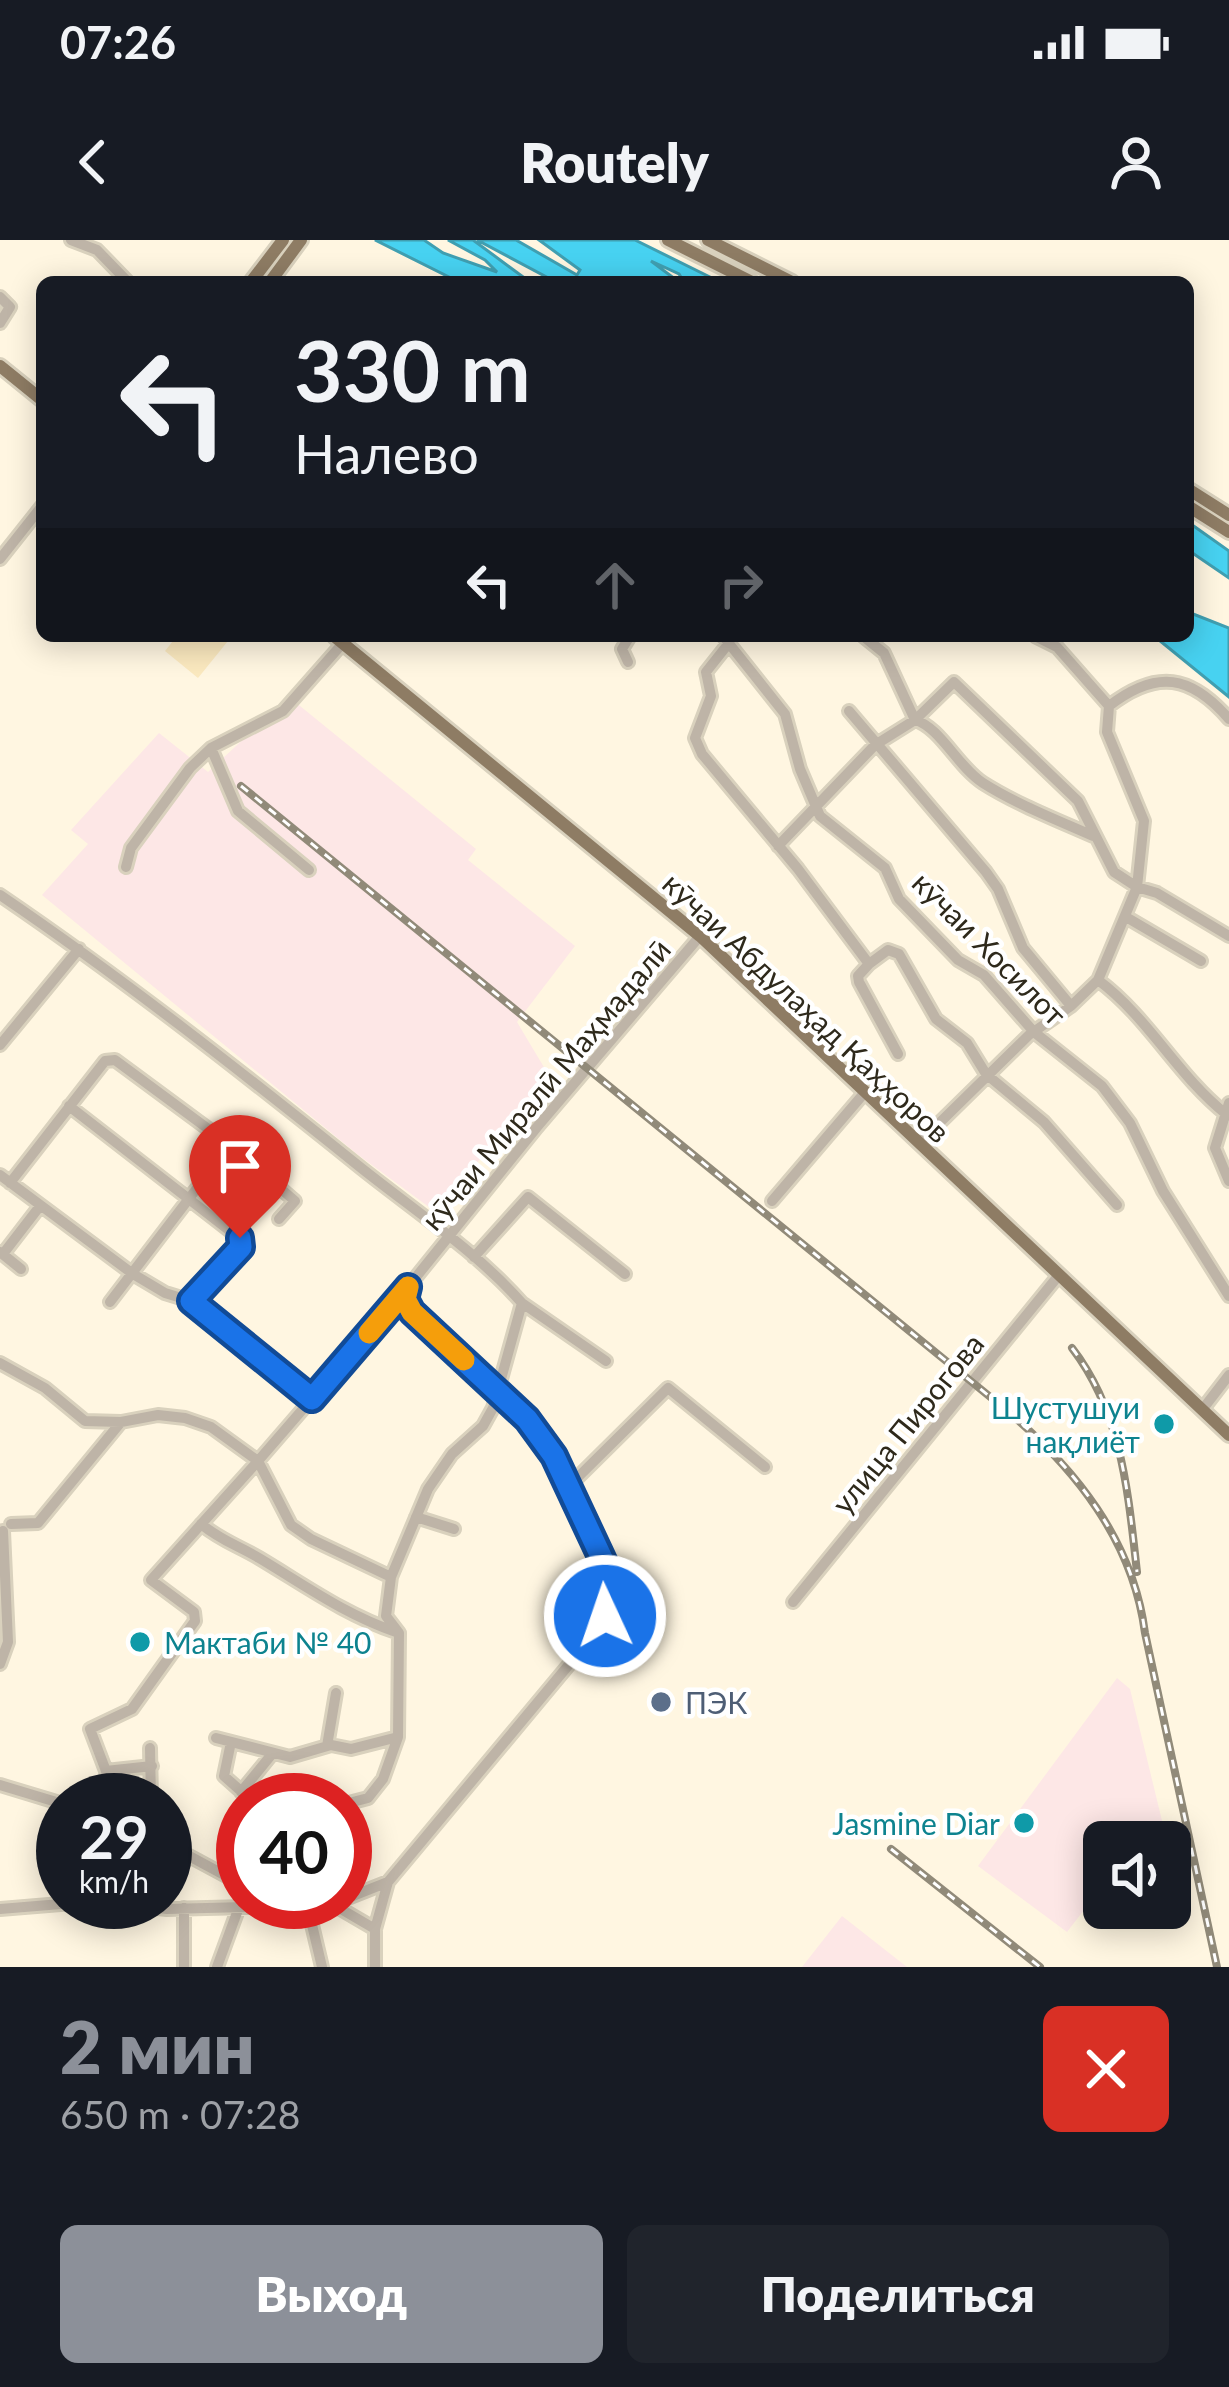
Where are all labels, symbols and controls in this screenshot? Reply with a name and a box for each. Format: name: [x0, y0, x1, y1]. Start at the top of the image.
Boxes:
text: 07:26: [60, 15, 176, 69]
icon: back: [60, 129, 126, 195]
icon: person: [1103, 129, 1169, 195]
text: Routely: [520, 130, 709, 195]
text: 330 m: [294, 319, 531, 420]
icon: left: [96, 324, 252, 480]
text: Налево: [294, 421, 479, 486]
icon: left: [456, 552, 522, 618]
icon: ahead: [582, 552, 648, 618]
icon: right: [708, 552, 774, 618]
street label: кӯчаи Хосилот: [906, 864, 1074, 1032]
street label: кӯчаи Абдулаҳад Қаҳҳоров: [656, 865, 958, 1149]
street label: кӯчаи Миралӣ Маҳмадалӣ: [413, 931, 677, 1237]
pin: [189, 1115, 291, 1238]
icon: arrive: [207, 1133, 273, 1199]
street label: улица Пирогова: [823, 1326, 991, 1520]
place label: Шустушуи нақлиёт: [991, 1389, 1140, 1459]
marker: Шустушуи нақлиёт: [1151, 1411, 1177, 1437]
position arrow: [542, 1553, 668, 1679]
place label: Мактаби № 40: [164, 1624, 371, 1660]
marker: Мактаби № 40: [127, 1629, 153, 1655]
place label: ПЭК: [685, 1684, 747, 1720]
marker: ПЭК: [648, 1689, 674, 1715]
speed limit sign: 40: [216, 1773, 372, 1929]
text: 29: [79, 1800, 149, 1872]
place label: Jasmine Diar: [832, 1805, 1000, 1841]
marker: Jasmine Diar: [1011, 1810, 1037, 1836]
map controls: [1083, 1821, 1191, 1929]
button: sound: [1083, 1821, 1191, 1929]
text: km/h: [79, 1863, 149, 1899]
text: 2 мин: [60, 2003, 255, 2089]
button: close: [1043, 2006, 1169, 2132]
text: 650 m · 07:28: [60, 2091, 300, 2137]
button: Выход: [60, 2225, 603, 2363]
button: Поделиться: [627, 2225, 1169, 2363]

